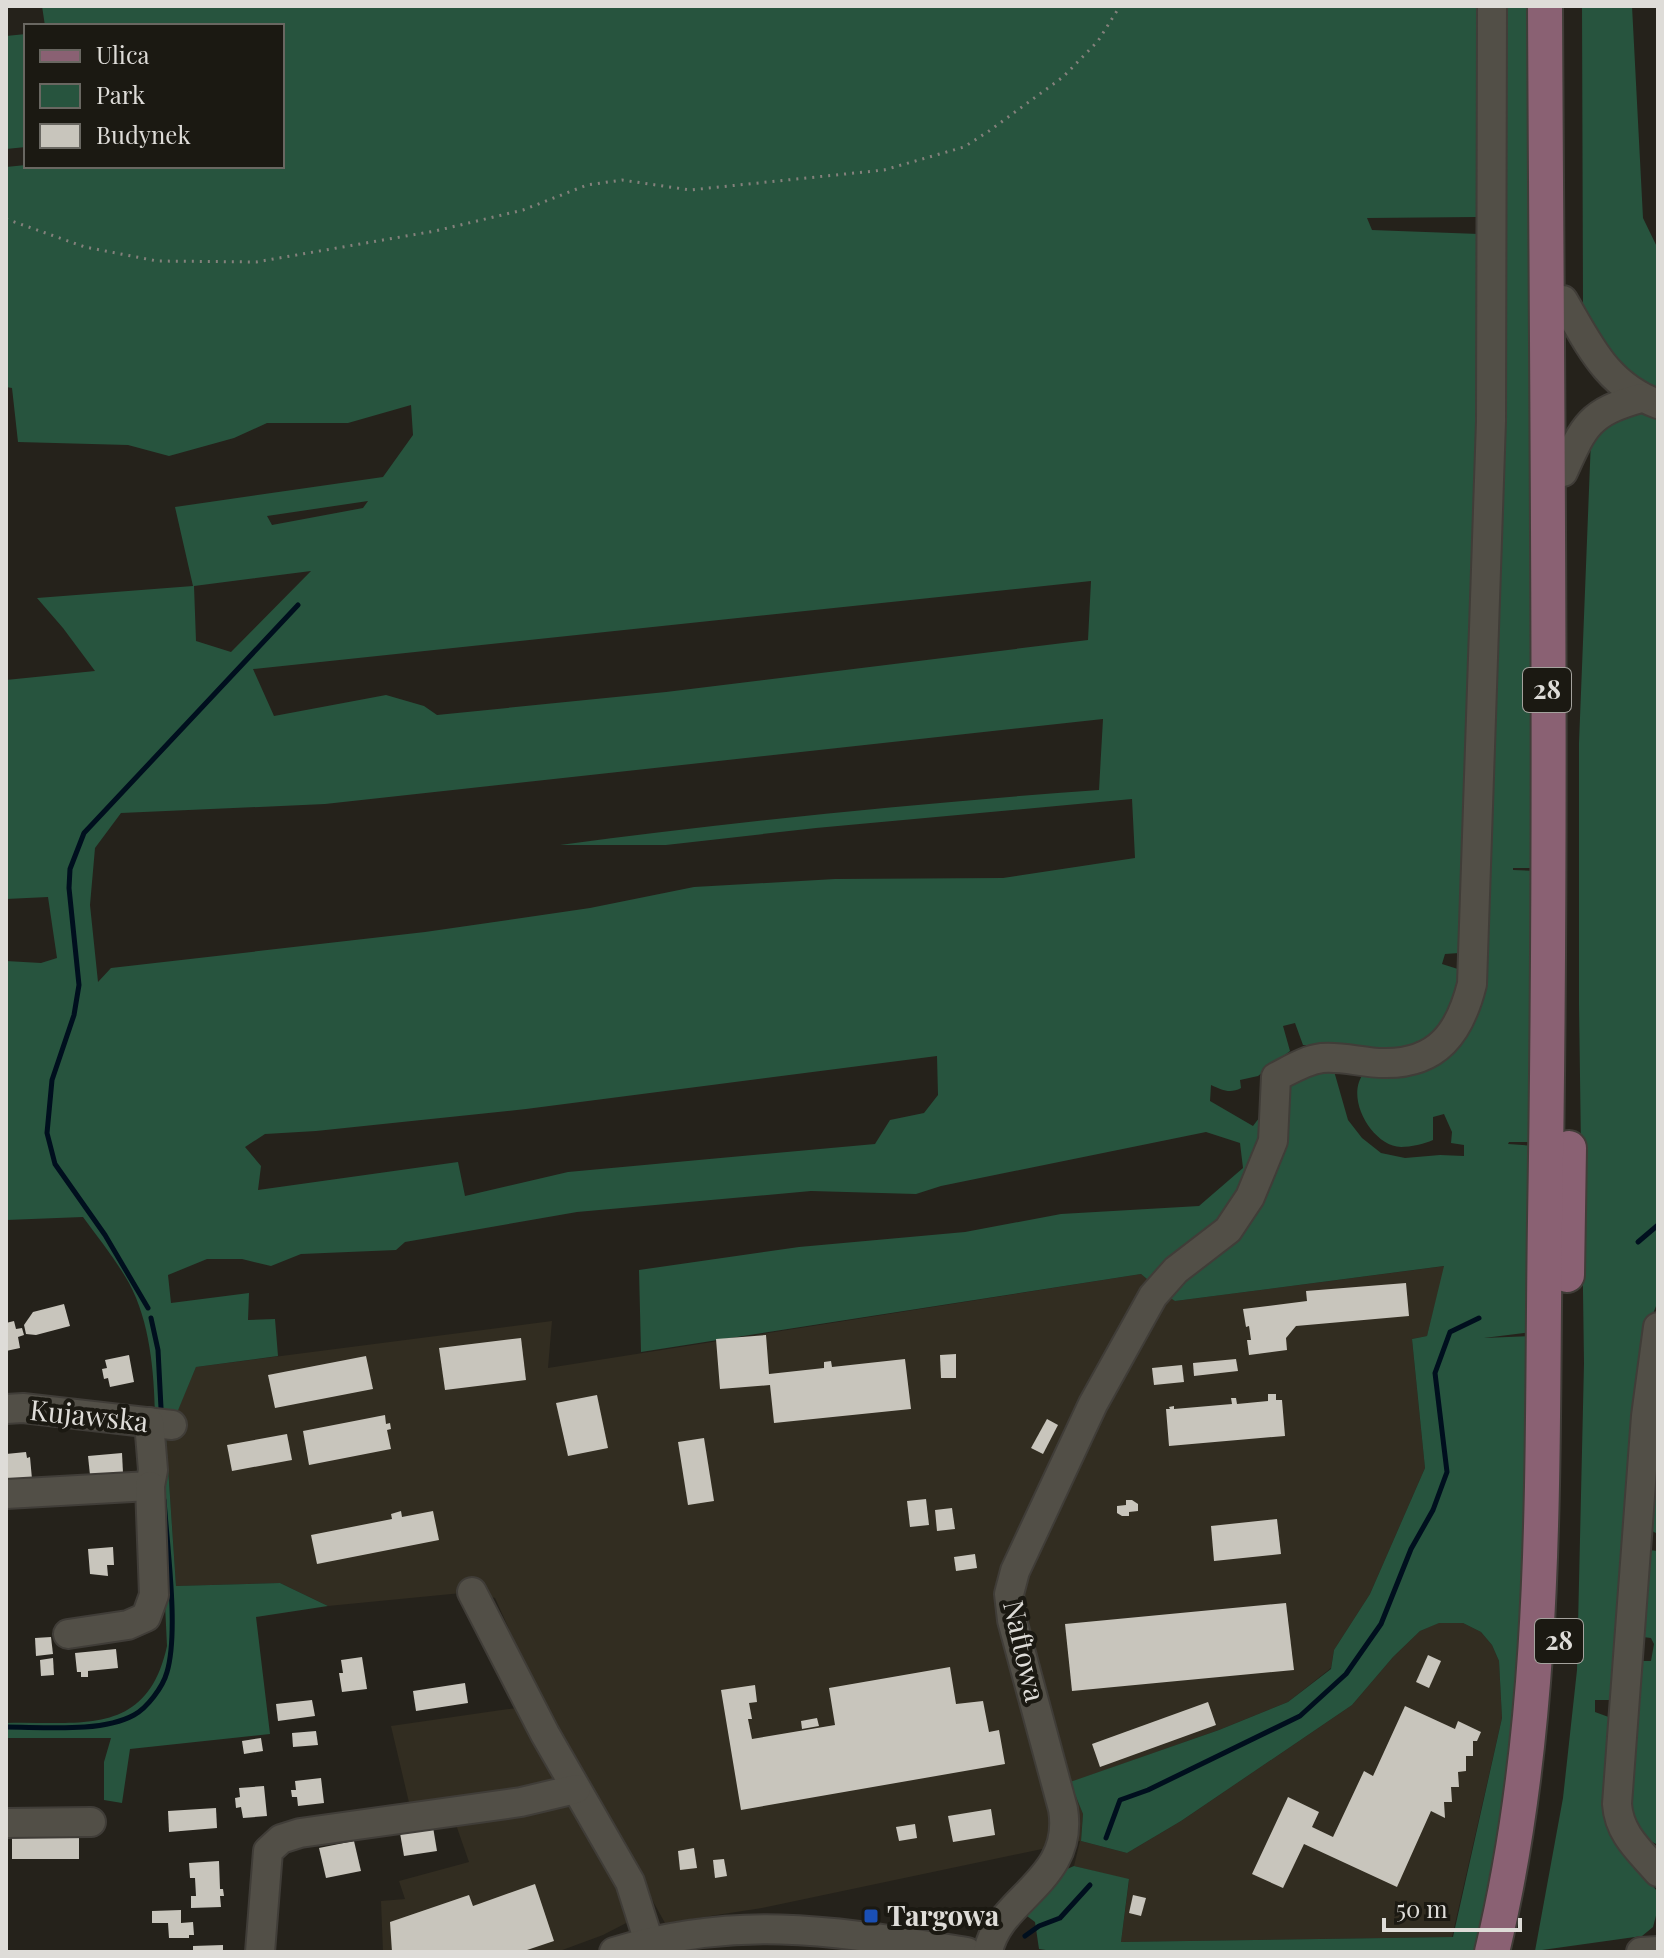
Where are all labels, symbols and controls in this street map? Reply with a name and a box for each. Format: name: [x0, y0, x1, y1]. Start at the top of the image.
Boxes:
legend: [24, 24, 284, 168]
text: Ulica: [96, 38, 150, 70]
text: Park: [96, 78, 146, 110]
text: Budynek: [96, 118, 191, 150]
road number: 28: [1523, 668, 1571, 712]
street label: Kujawska: [28, 1390, 150, 1439]
street label: Naftowa: [996, 1596, 1055, 1705]
road number: 28: [1535, 1619, 1583, 1663]
scale bar: [1384, 1882, 1520, 1932]
text: 50 m: [1396, 1892, 1448, 1924]
place label: Targowa: [887, 1896, 1000, 1933]
marker: Targowa: [862, 1907, 880, 1925]

